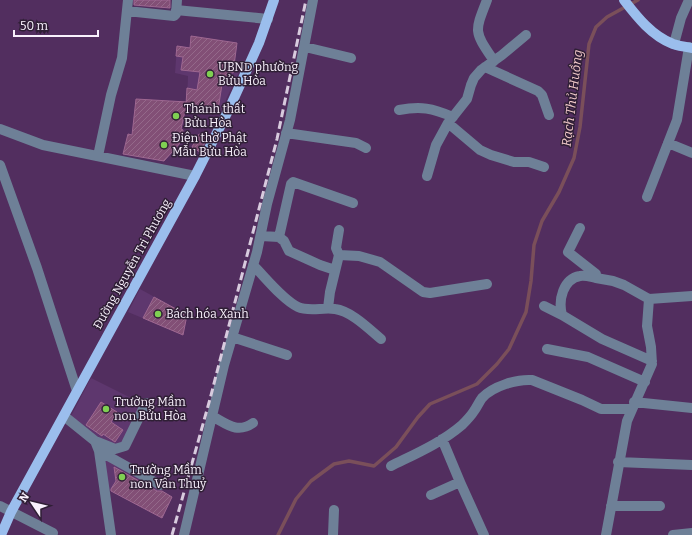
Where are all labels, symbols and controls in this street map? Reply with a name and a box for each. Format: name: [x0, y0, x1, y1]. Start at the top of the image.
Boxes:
scale bar: [14, 12, 98, 38]
text: 50 m: [20, 19, 49, 33]
water label: Rạch Thủ Huồng: [559, 49, 585, 147]
place label: UBND phường Bửu Hòa: [218, 60, 299, 88]
marker: UBND phường Bửu Hòa: [205, 69, 215, 79]
place label: Thánh thất Bửu Hòa: [184, 101, 246, 130]
marker: Thánh thất Bửu Hòa: [171, 111, 181, 121]
place label: Điện thờ Phật Mẫu Bửu Hòa: [172, 131, 248, 159]
marker: Điện thờ Phật Mẫu Bửu Hòa: [159, 140, 169, 150]
street label: Đường Nguyễn Tri Phương: [90, 196, 174, 332]
place label: Bách hóa Xanh: [166, 307, 249, 321]
marker: Bách hóa Xanh: [153, 309, 163, 319]
place label: Trường Mầm non Bửu Hòa: [114, 394, 187, 423]
marker: Trường Mầm non Bửu Hòa: [101, 404, 111, 414]
place label: Trường Mầm non Vân Thuỷ: [130, 462, 207, 491]
marker: Trường Mầm non Vân Thuỷ: [117, 472, 127, 482]
north arrow: [12, 483, 52, 523]
text: N: [16, 490, 32, 505]

